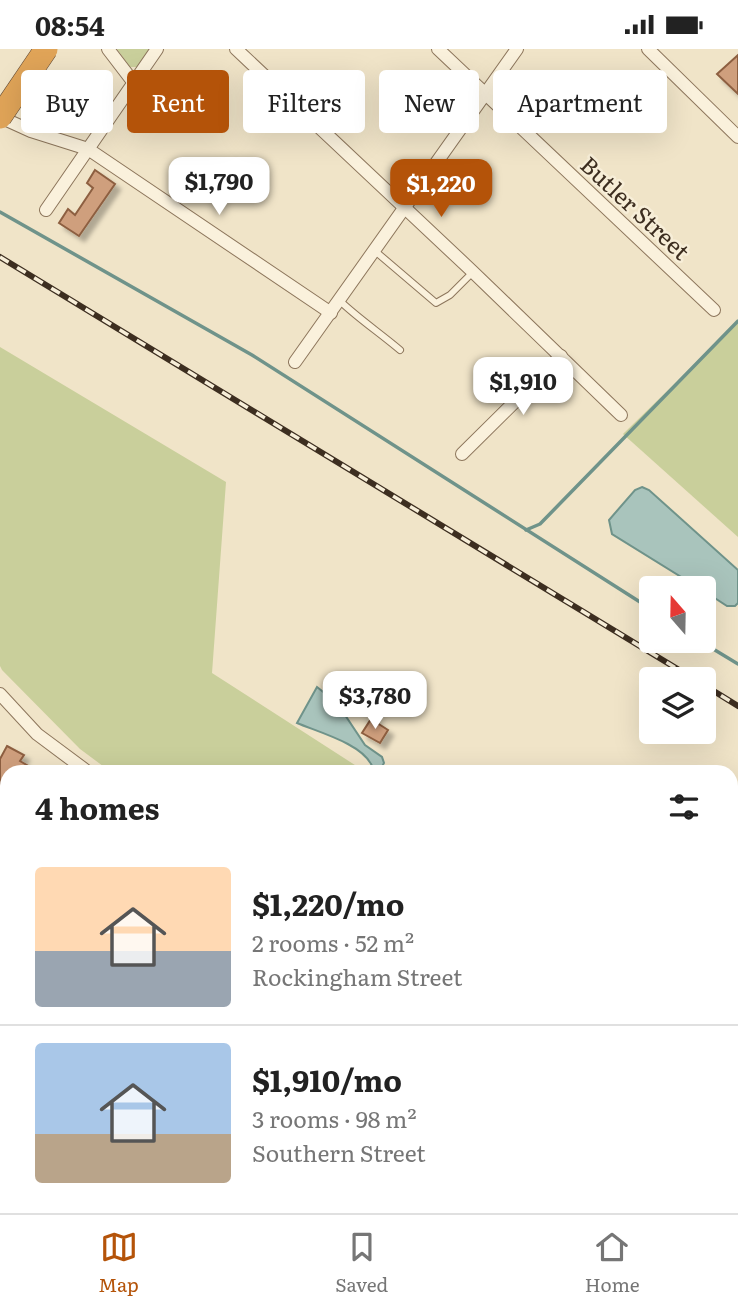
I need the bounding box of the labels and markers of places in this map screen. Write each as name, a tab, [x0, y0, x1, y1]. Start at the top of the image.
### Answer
pin: $1,790	[162, 157, 276, 217]
pin: $1,220	[384, 159, 498, 219]
pin: $1,910	[466, 357, 580, 417]
pin: $3,780	[318, 671, 432, 731]

